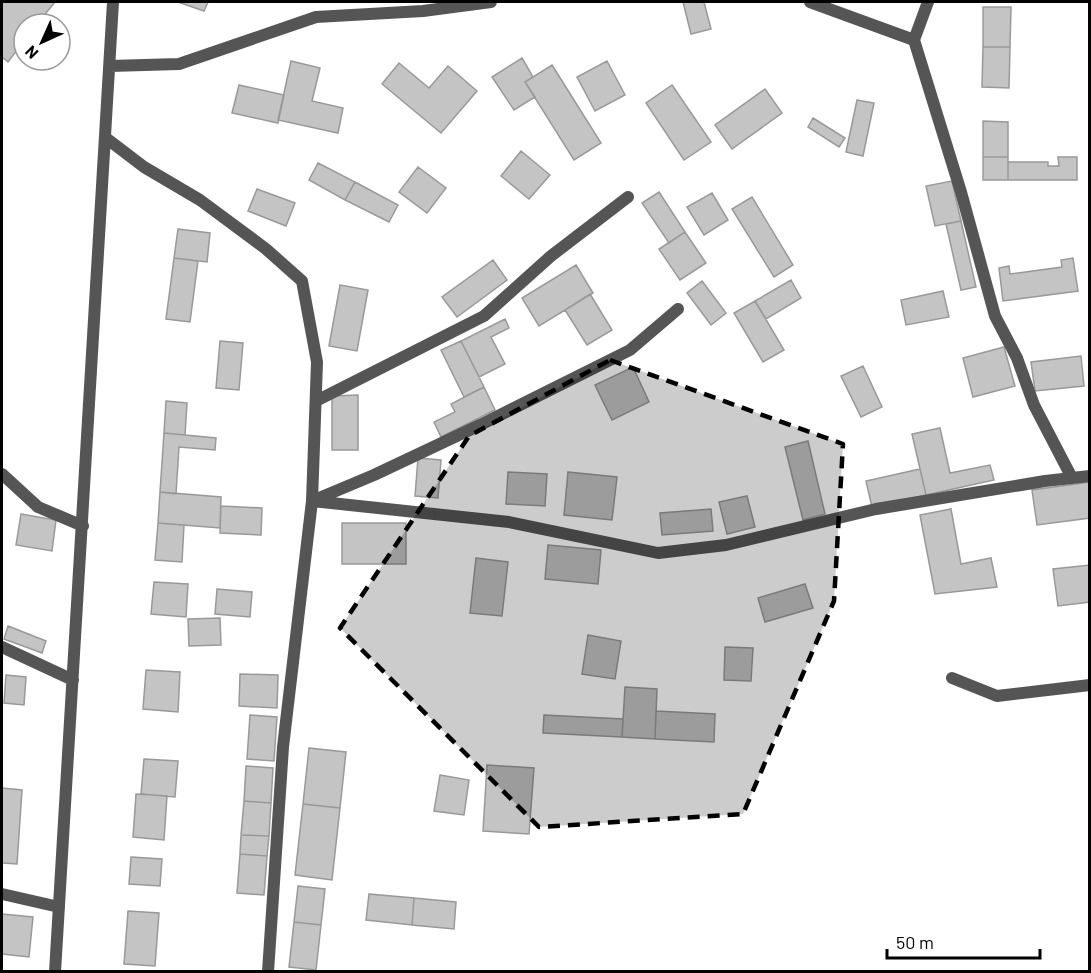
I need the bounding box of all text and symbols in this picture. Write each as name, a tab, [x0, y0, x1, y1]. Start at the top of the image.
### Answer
north arrow	[12, 12, 72, 72]
text: N	[21, 42, 42, 63]
scale bar	[887, 922, 1040, 960]
text: 50 m	[896, 931, 934, 953]

